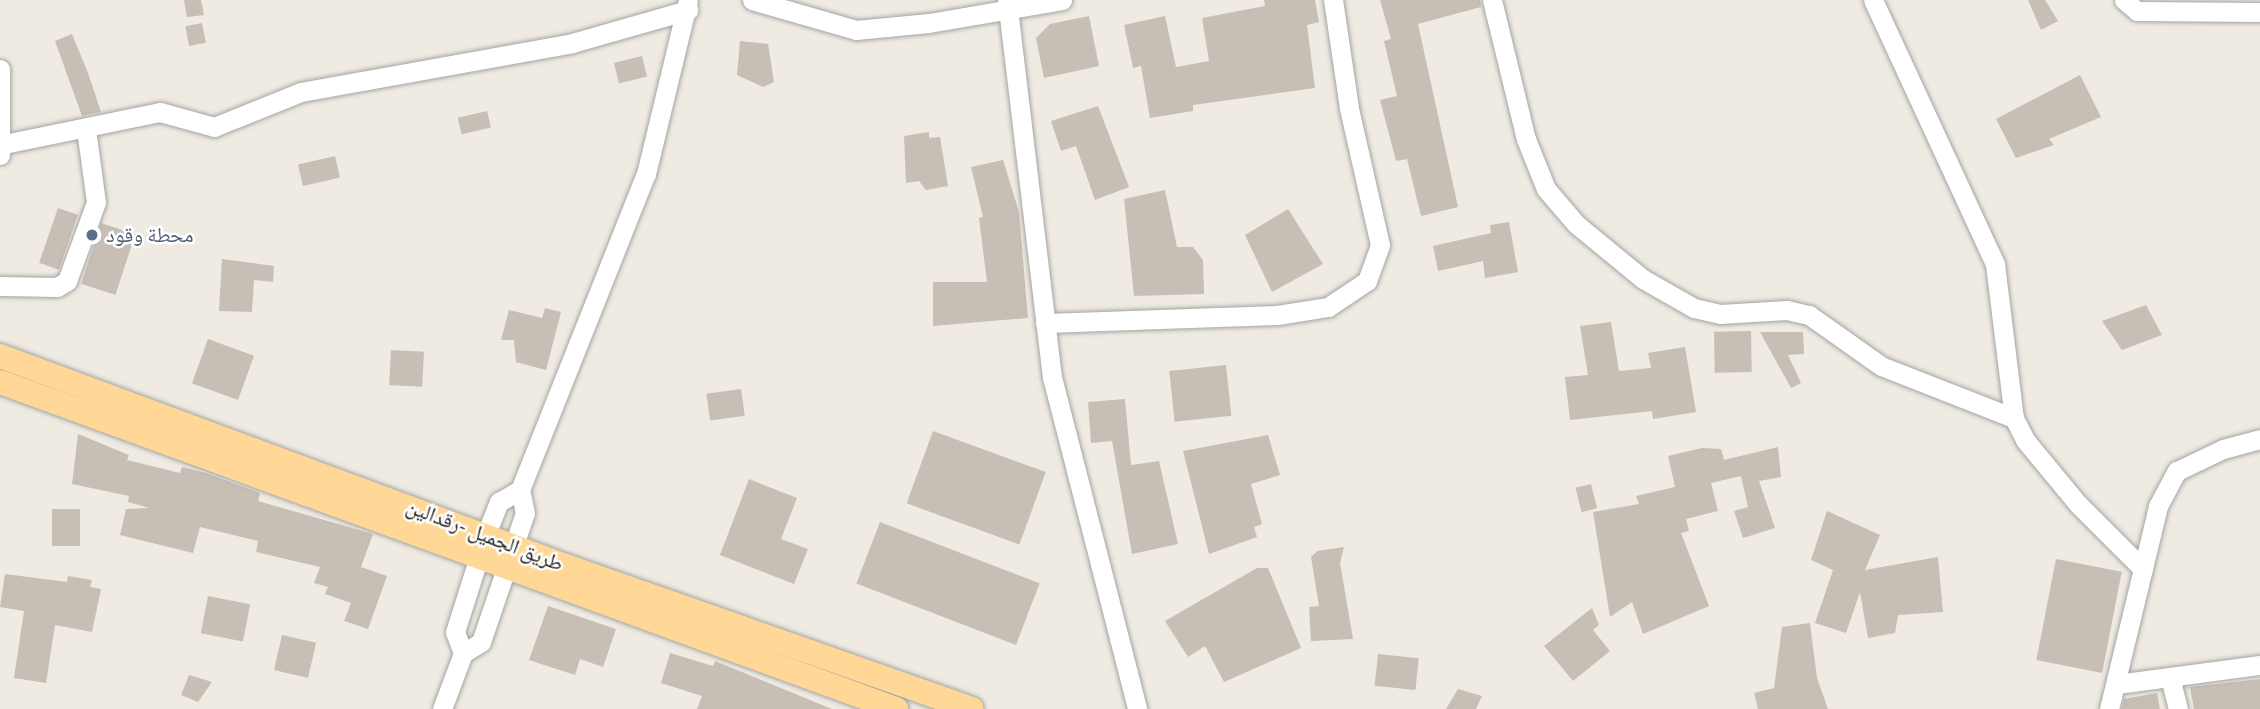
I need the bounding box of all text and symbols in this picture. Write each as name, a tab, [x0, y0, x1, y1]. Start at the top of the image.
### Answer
place label: محطة وقود	[106, 222, 194, 248]
marker: محطة وقود	[84, 227, 100, 243]
street label: طريق الجميل -رقدالين	[403, 493, 567, 577]

